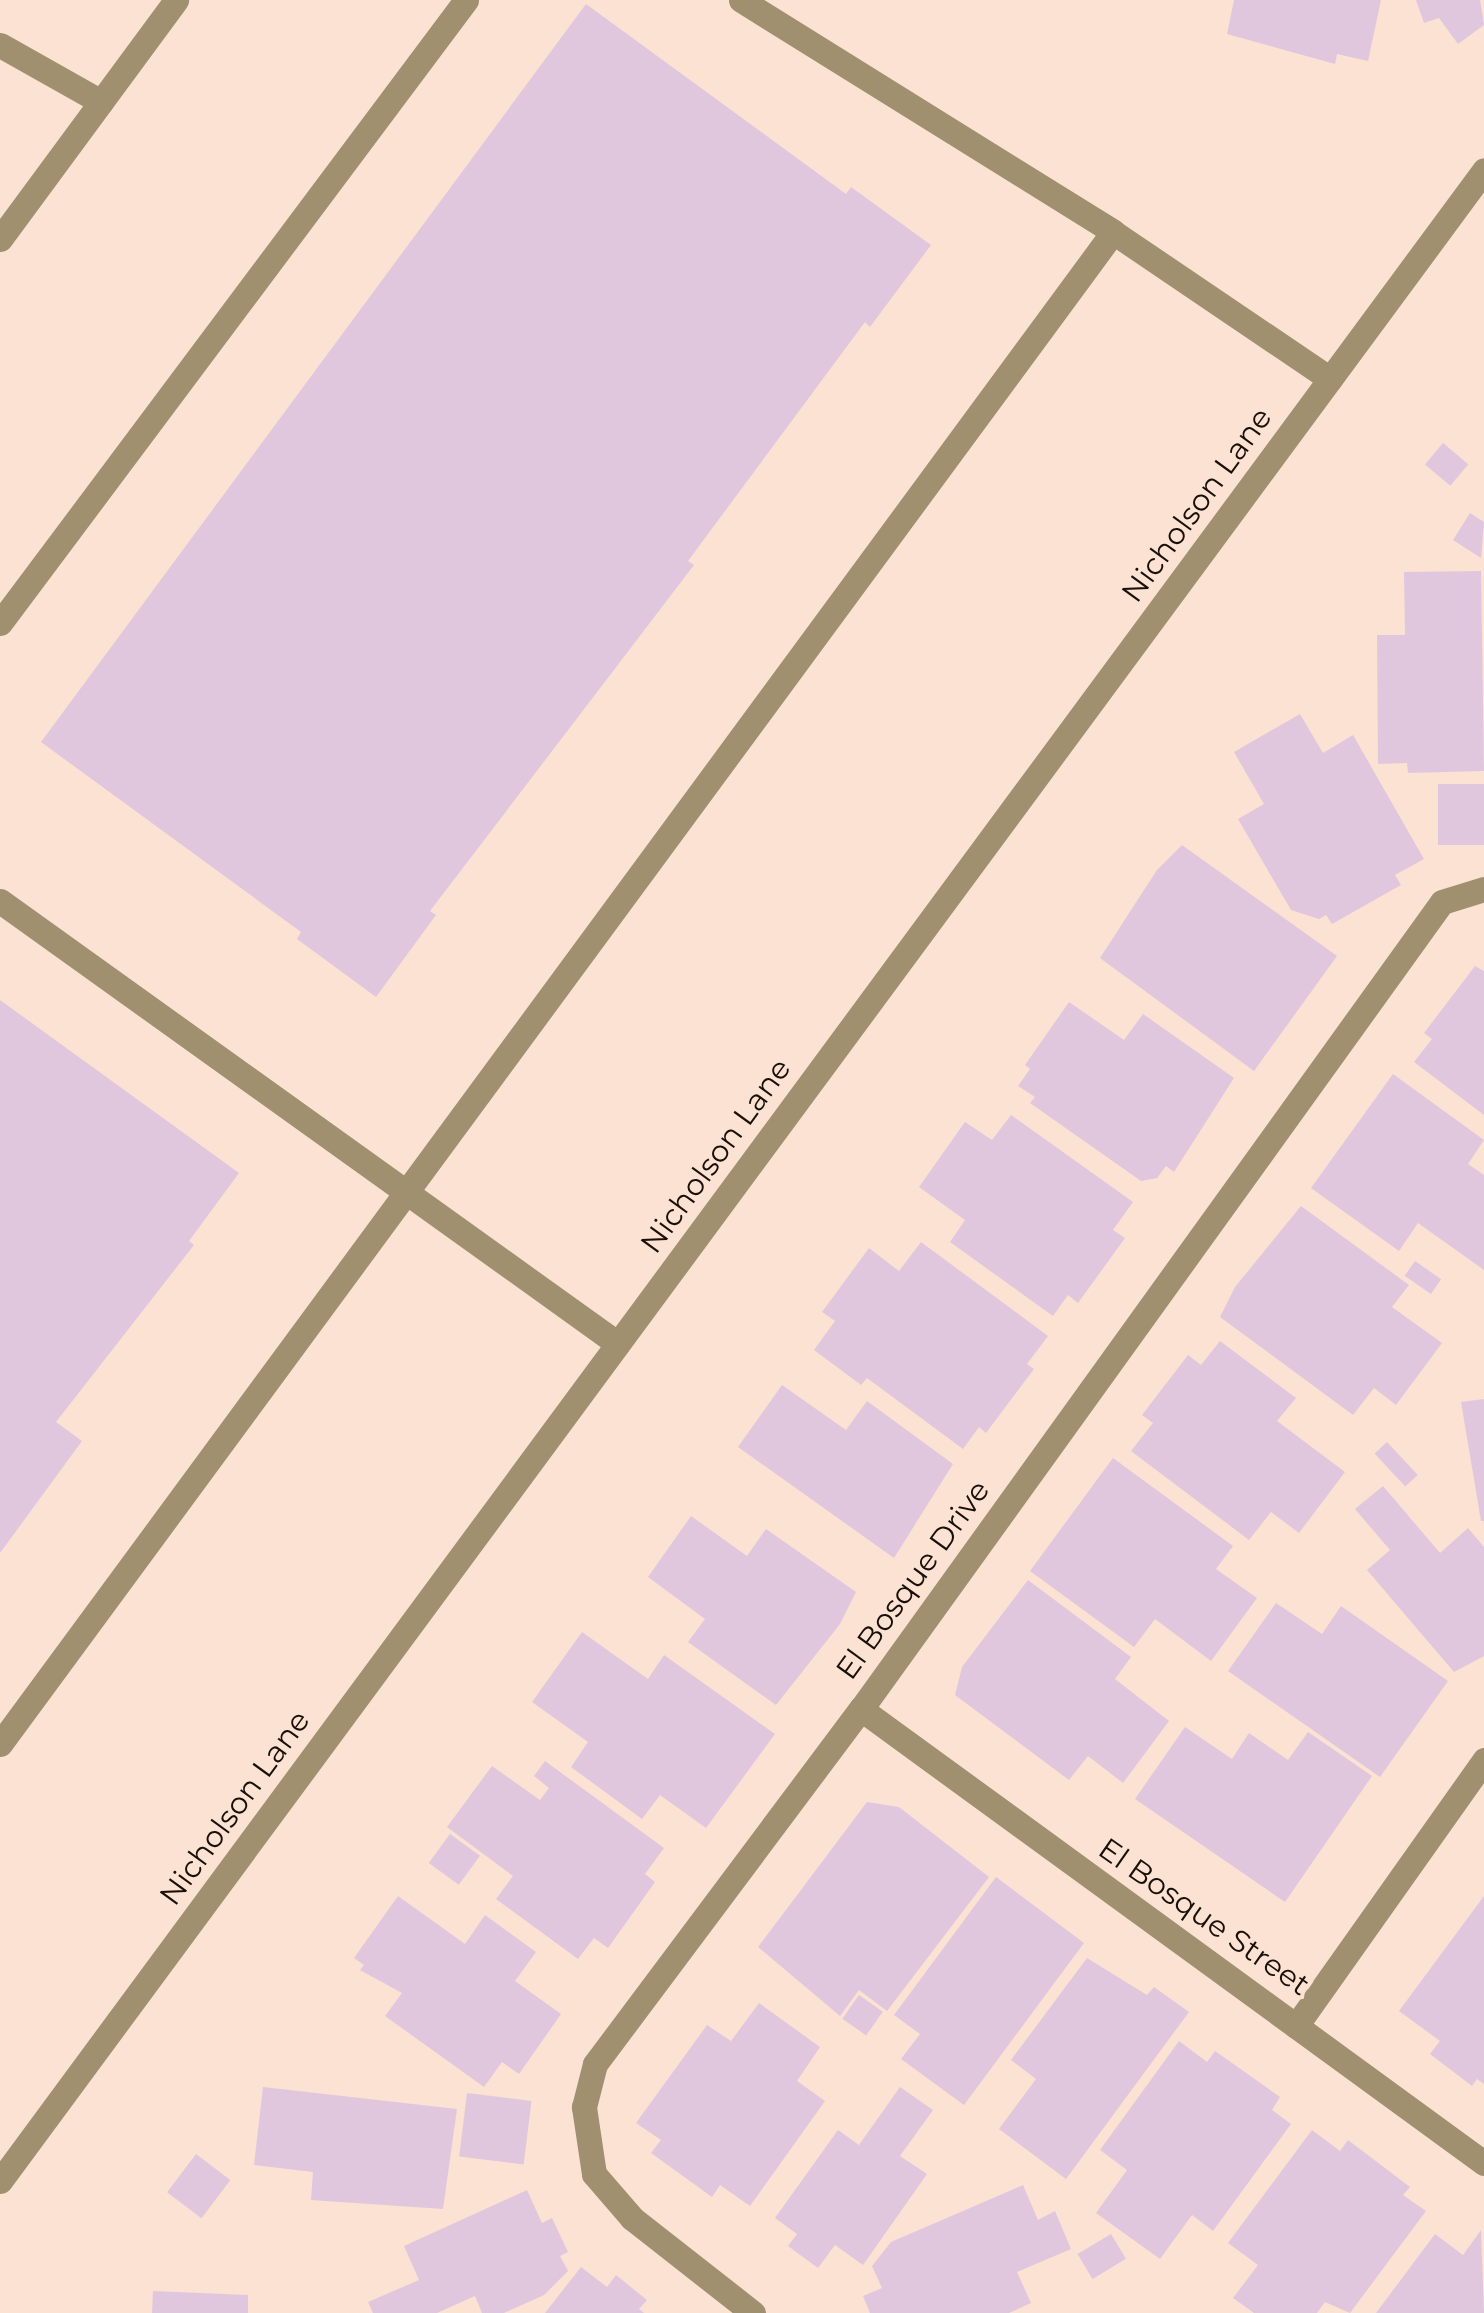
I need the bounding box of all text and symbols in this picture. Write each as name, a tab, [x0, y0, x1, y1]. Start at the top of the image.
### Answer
street label: Nicholson Lane	[1114, 401, 1280, 609]
street label: Nicholson Lane	[633, 1052, 799, 1260]
street label: El Bosque Drive	[829, 1473, 997, 1687]
street label: Nicholson Lane	[152, 1704, 318, 1912]
street label: El Bosque Street	[1092, 1831, 1316, 2003]

